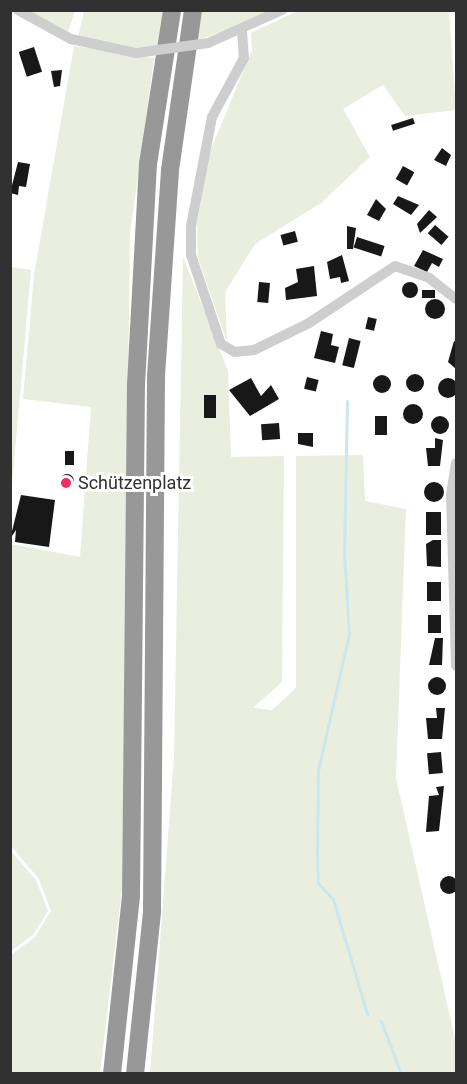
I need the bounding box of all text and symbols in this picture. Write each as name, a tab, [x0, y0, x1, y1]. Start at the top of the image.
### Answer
place label: Schützenplatz	[78, 472, 191, 494]
marker: Schützenplatz	[59, 476, 73, 490]

